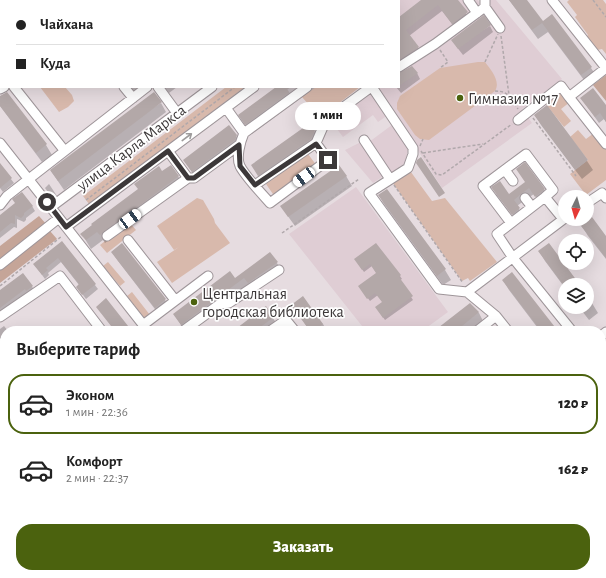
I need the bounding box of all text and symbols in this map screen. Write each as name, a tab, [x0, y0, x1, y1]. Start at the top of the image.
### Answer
text: Чайхана	[40, 17, 93, 32]
text: Куда	[40, 56, 71, 71]
place label: Гимназия №17	[468, 91, 559, 107]
marker: Гимназия №17	[455, 93, 465, 103]
street label: улица Карла Маркса	[73, 102, 190, 195]
callout: 1 мин	[295, 102, 361, 130]
text: 1 мин	[313, 109, 343, 122]
one-way arrow	[182, 133, 193, 141]
route end	[319, 151, 337, 169]
car	[291, 165, 317, 189]
north arrow	[558, 190, 594, 226]
map controls	[558, 190, 594, 314]
route start	[38, 193, 56, 211]
car	[117, 207, 143, 231]
button: locate	[558, 234, 594, 270]
button: layers	[558, 278, 594, 314]
place label: Центральная городская библиотека	[202, 286, 344, 320]
marker: Центральная городская библиотека	[189, 297, 199, 307]
text: Выберите тариф	[16, 341, 140, 359]
icon: car	[18, 386, 54, 422]
text: Эконом	[66, 388, 114, 403]
text: 120 ₽	[558, 396, 588, 411]
text: 1 мин · 22:36	[66, 406, 128, 419]
icon: car	[18, 452, 54, 488]
text: Комфорт	[66, 454, 122, 469]
text: 162 ₽	[559, 462, 588, 477]
text: 2 мин · 22:37	[66, 472, 129, 485]
button: Заказать	[16, 524, 590, 570]

